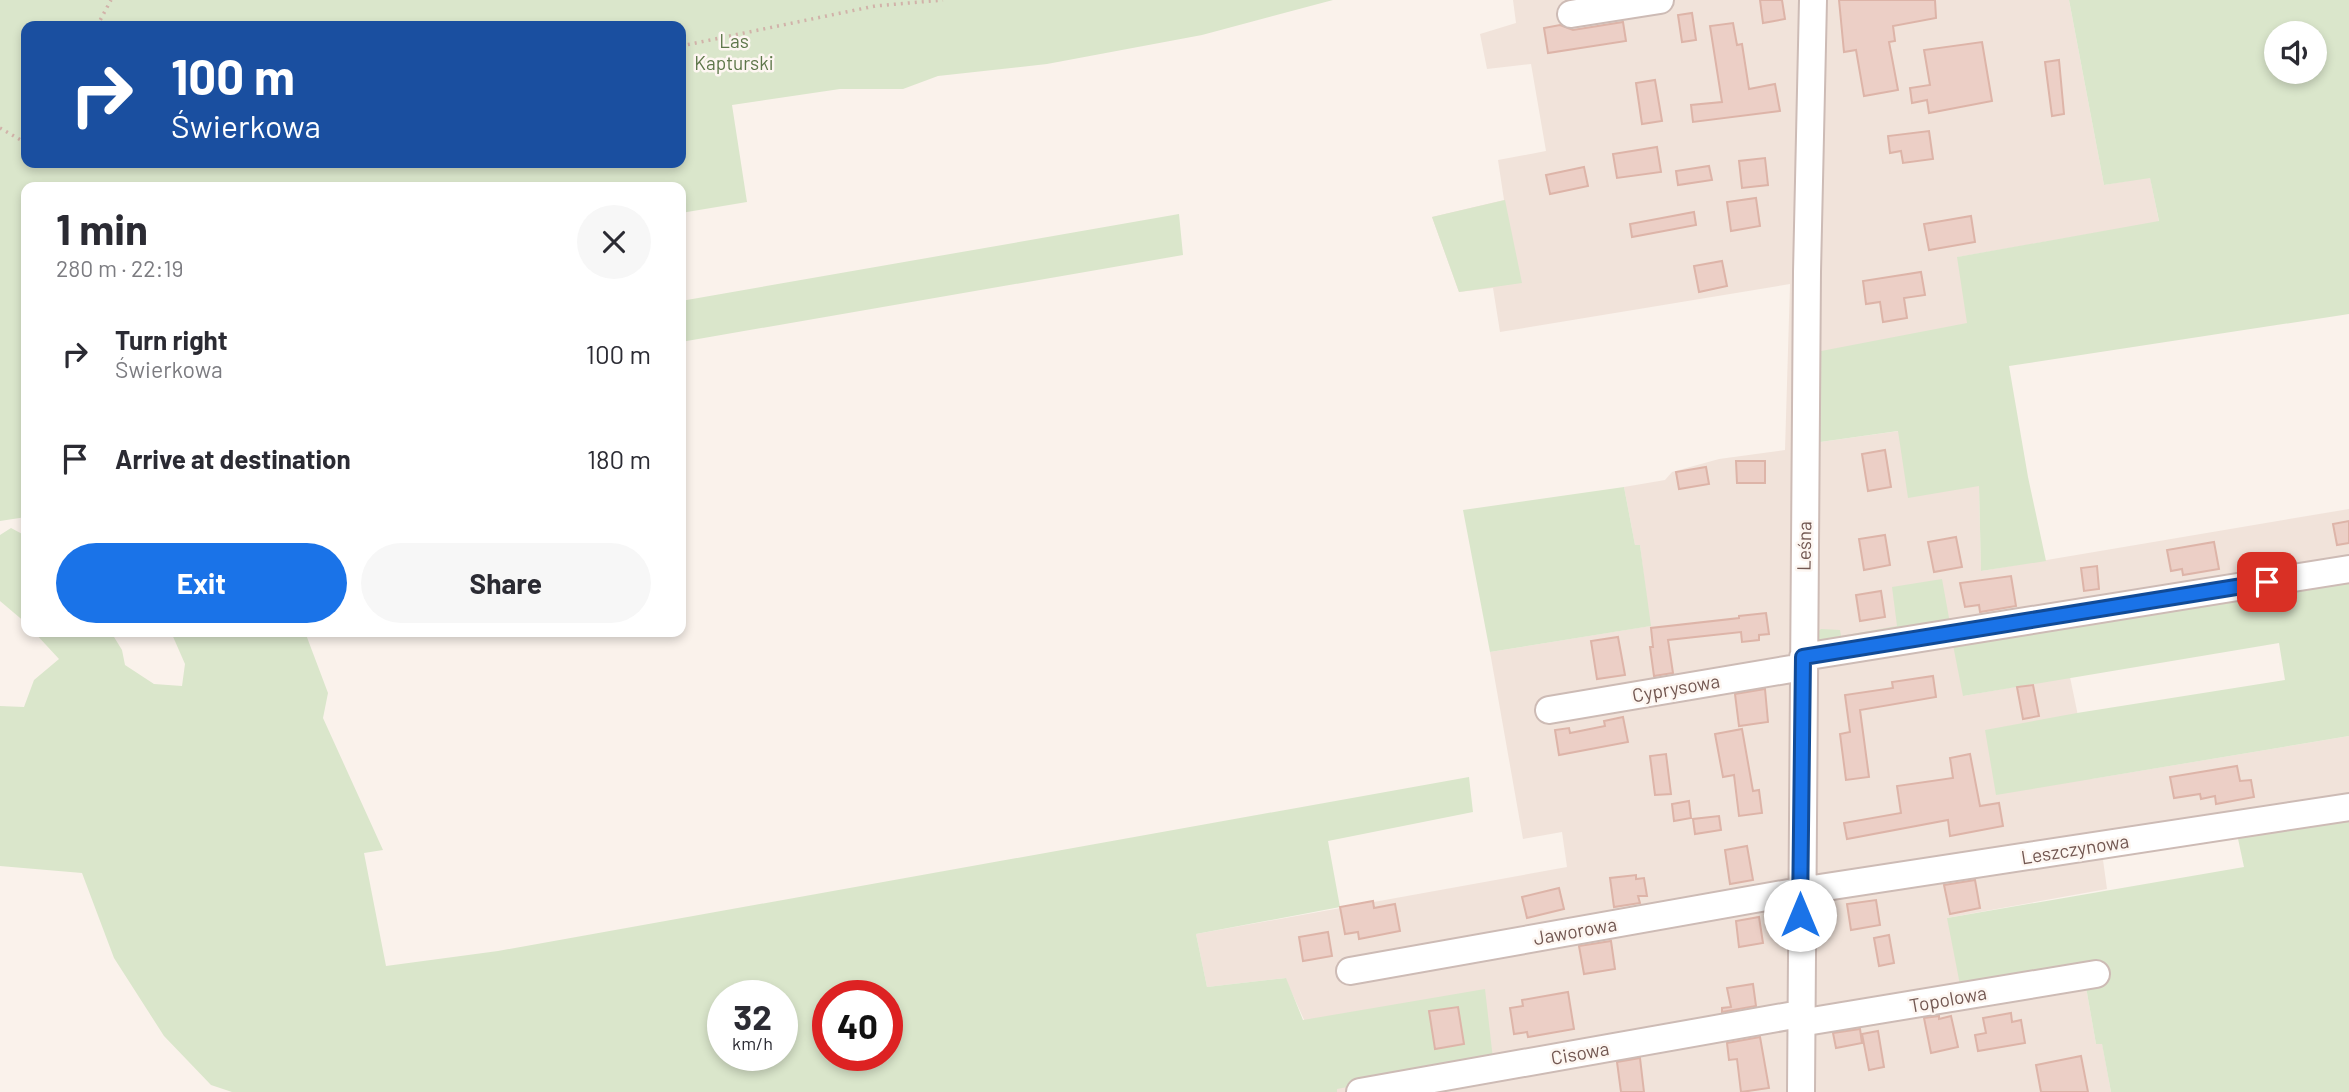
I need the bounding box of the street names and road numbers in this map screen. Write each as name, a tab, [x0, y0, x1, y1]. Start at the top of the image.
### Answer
street label: Leśna	[1792, 521, 1815, 571]
street label: Cyprysowa	[1630, 668, 1722, 707]
street label: Leszczynowa	[2019, 829, 2130, 868]
street label: Jaworowa	[1531, 912, 1618, 949]
street label: Topolowa	[1907, 980, 1988, 1017]
street label: Cisowa	[1549, 1036, 1611, 1069]

